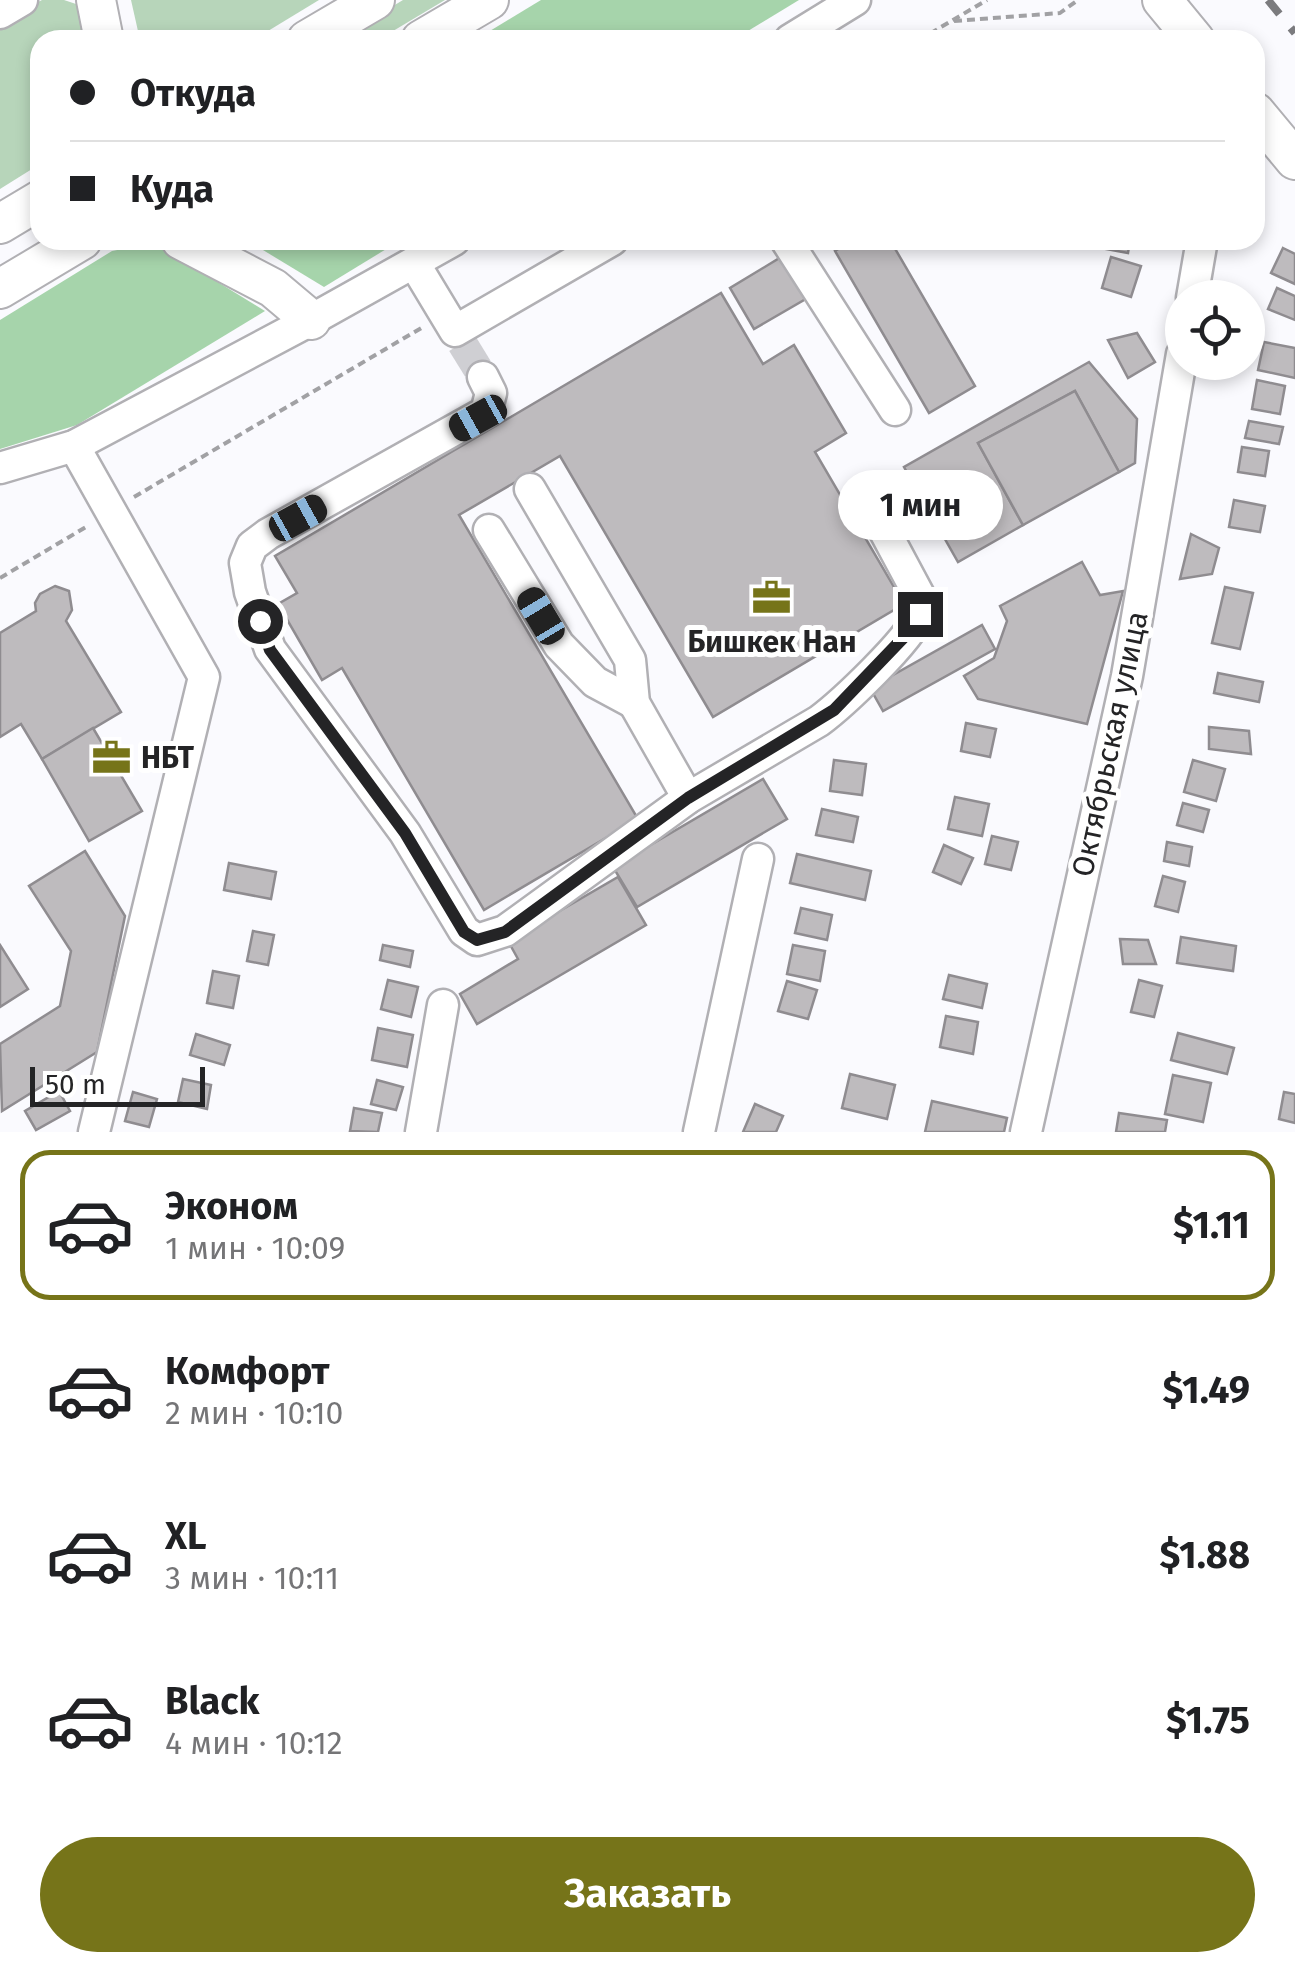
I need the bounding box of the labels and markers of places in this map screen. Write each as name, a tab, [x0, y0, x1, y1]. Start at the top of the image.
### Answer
office icon: Бишкек Нан	[751, 577, 793, 619]
place label: Бишкек Нан	[687, 624, 857, 660]
office icon: НБТ	[90, 737, 132, 779]
place label: НБТ	[141, 740, 195, 776]

